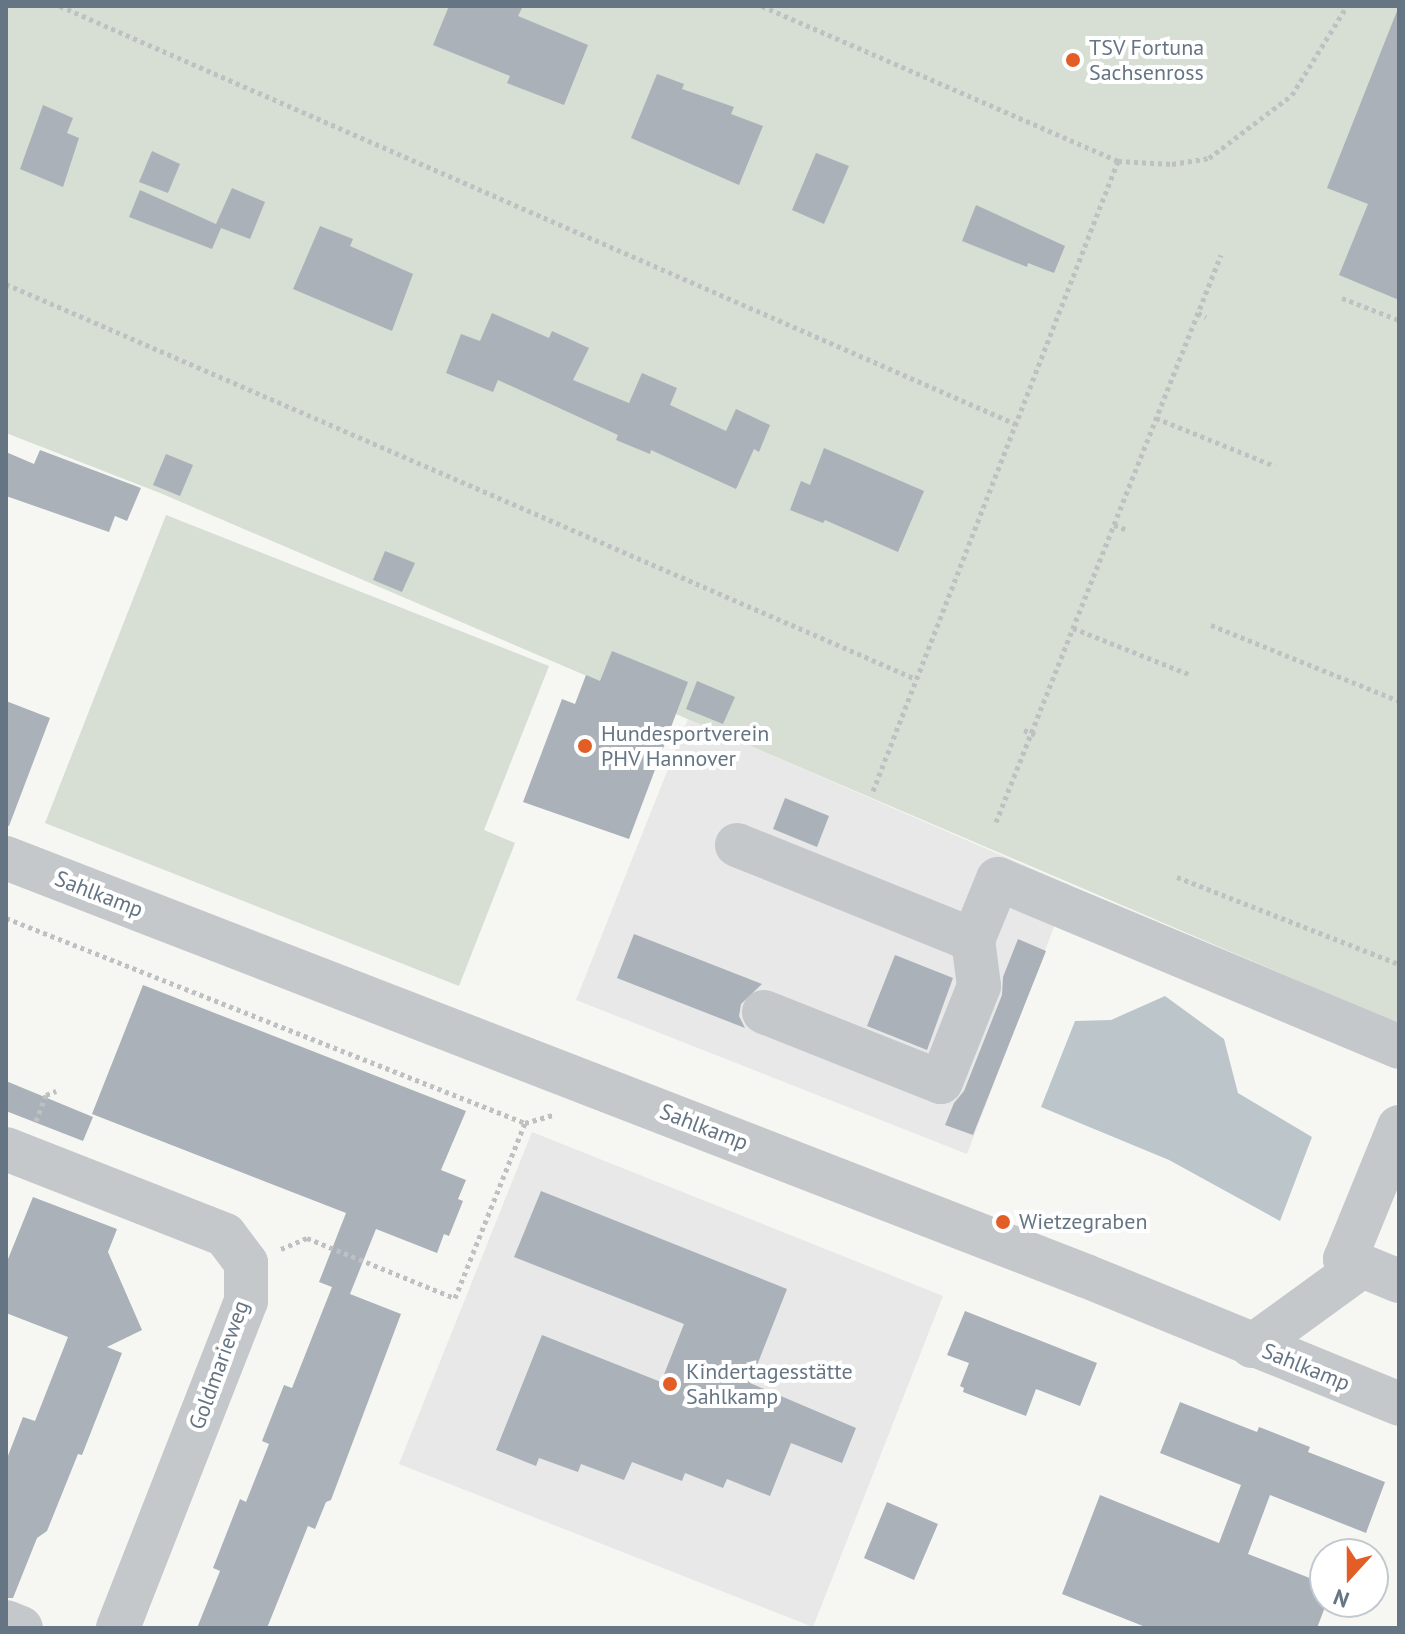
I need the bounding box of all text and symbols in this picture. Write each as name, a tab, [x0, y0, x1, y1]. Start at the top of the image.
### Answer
place label: TSV Fortuna Sachsenross	[1089, 34, 1205, 86]
marker: TSV Fortuna Sachsenross	[1064, 51, 1082, 69]
place label: Hundesportverein PHV Hannover	[601, 720, 769, 772]
marker: Hundesportverein PHV Hannover	[576, 737, 594, 755]
street label: Sahlkamp	[51, 865, 147, 923]
street label: Sahlkamp	[656, 1098, 752, 1156]
place label: Wietzegraben	[1019, 1209, 1147, 1235]
marker: Wietzegraben	[994, 1213, 1012, 1231]
street label: Goldmarieweg	[183, 1297, 255, 1433]
street label: Sahlkamp	[1258, 1337, 1354, 1397]
place label: Kindertagesstätte Sahlkamp	[686, 1358, 853, 1410]
marker: Kindertagesstätte Sahlkamp	[661, 1375, 679, 1393]
north arrow	[1309, 1538, 1389, 1618]
text: N	[1329, 1583, 1353, 1614]

